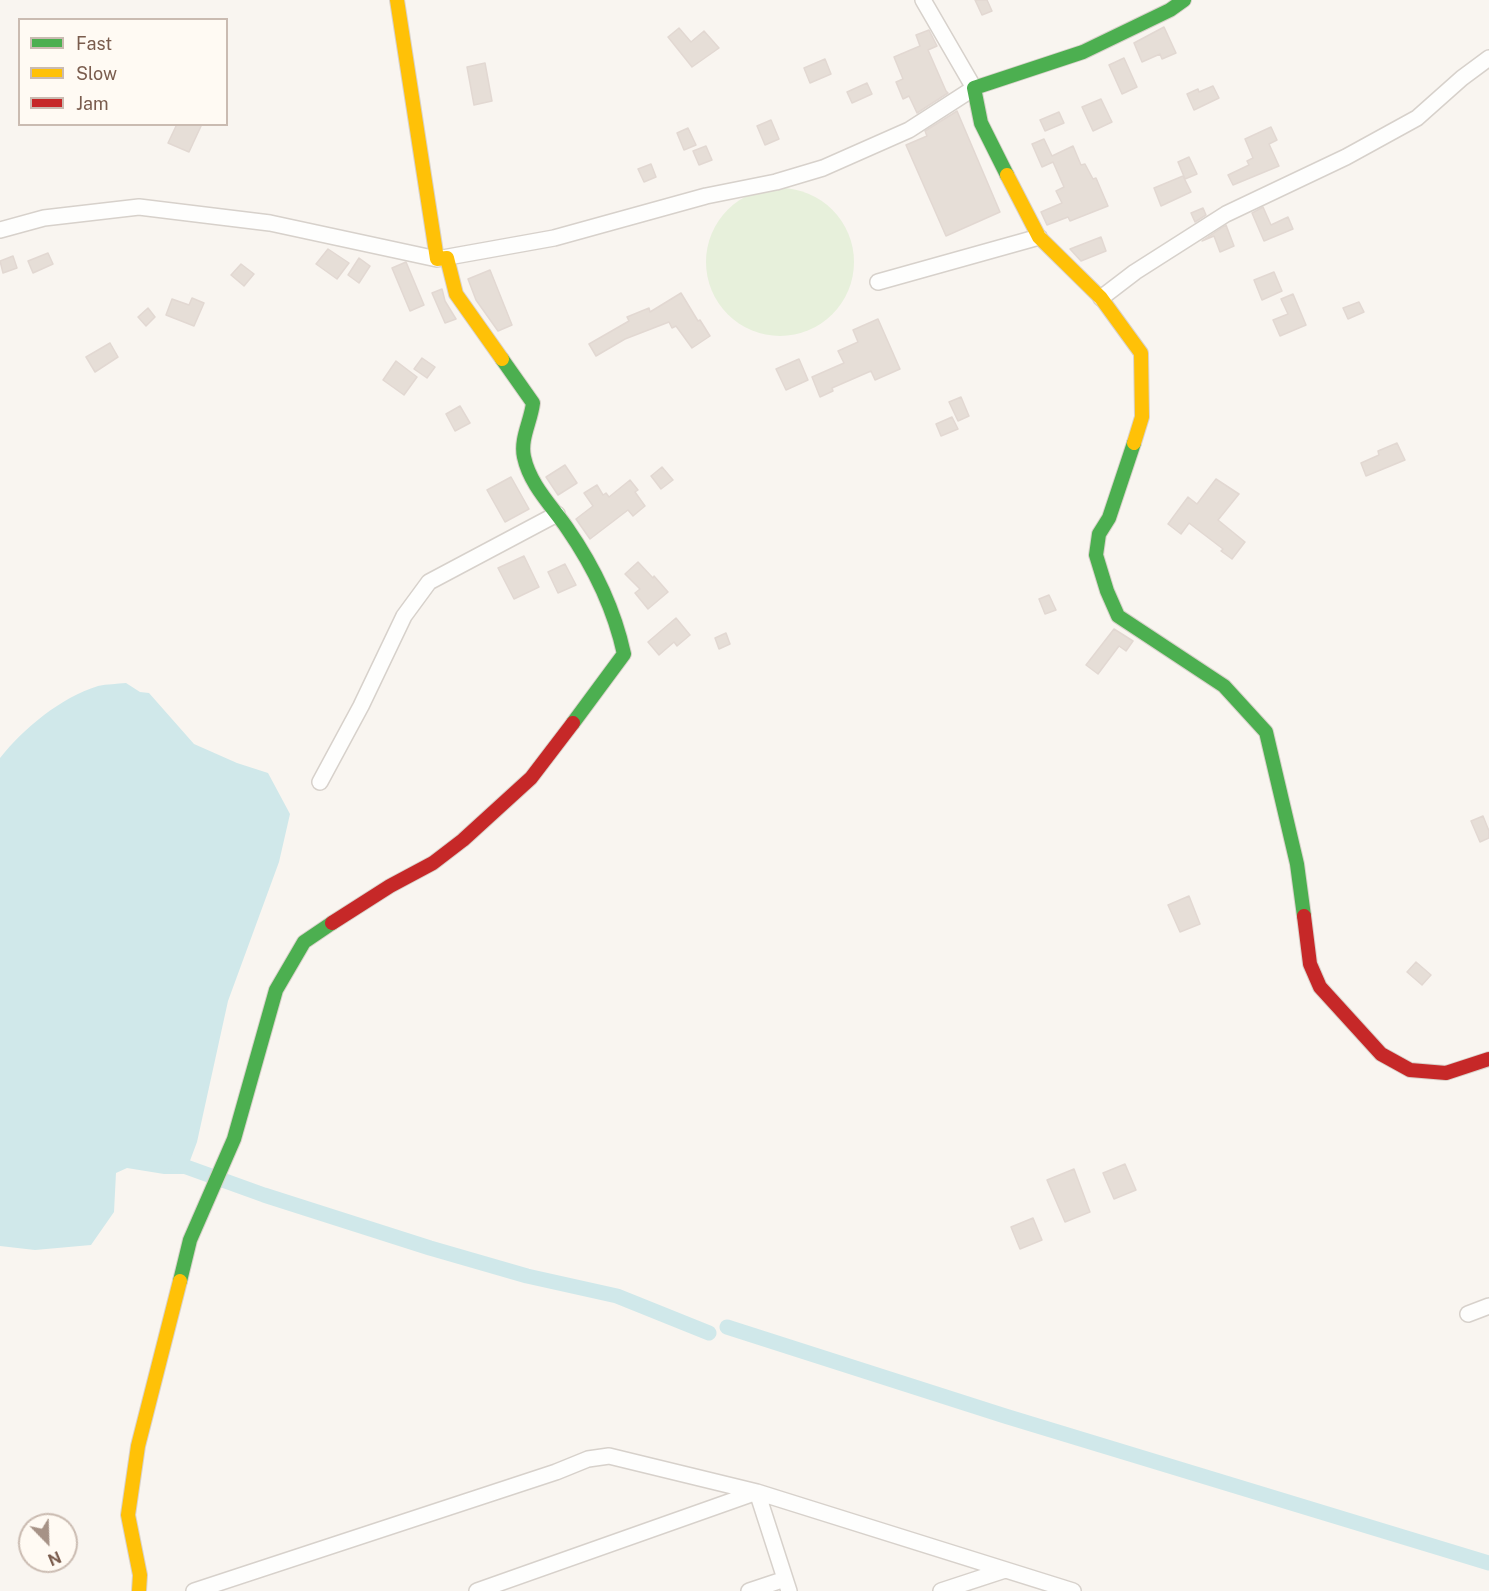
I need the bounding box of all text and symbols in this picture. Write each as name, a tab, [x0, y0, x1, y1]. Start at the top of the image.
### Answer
legend	[18, 18, 228, 126]
text: Fast	[76, 33, 112, 54]
text: Slow	[76, 63, 117, 84]
text: Jam	[76, 93, 109, 114]
north arrow	[18, 1513, 78, 1573]
text: N	[45, 1547, 64, 1569]

